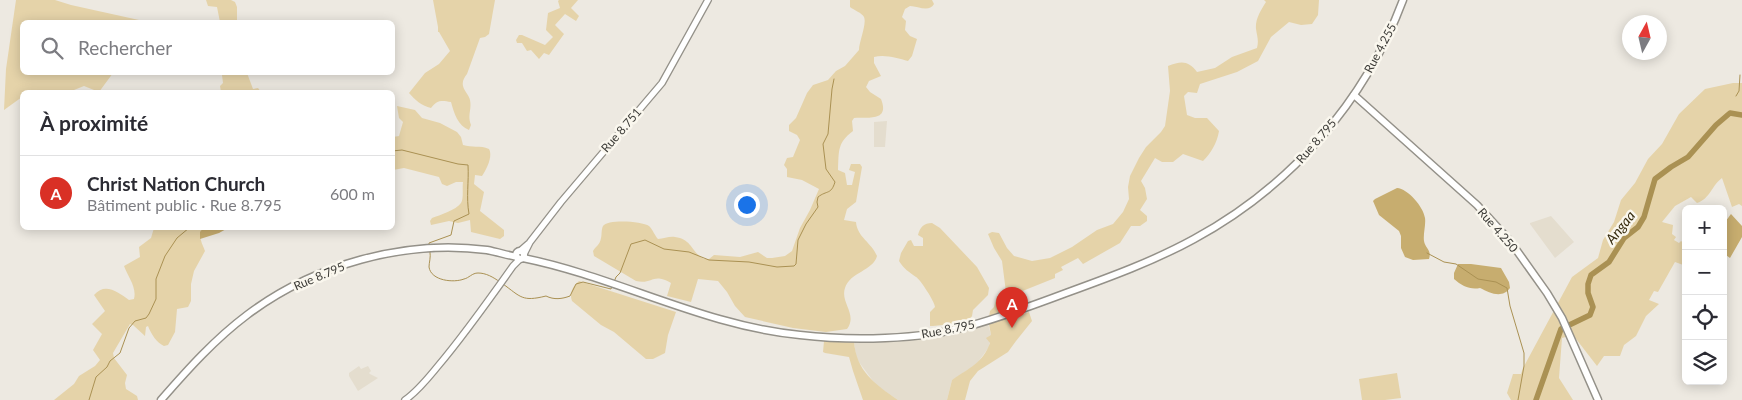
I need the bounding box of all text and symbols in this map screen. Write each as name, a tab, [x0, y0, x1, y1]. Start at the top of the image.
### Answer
north arrow	[1622, 15, 1667, 60]
search box	[20, 20, 395, 75]
street label: Rue 4.255	[1361, 21, 1399, 75]
icon: search	[38, 34, 66, 62]
text: Rechercher	[78, 36, 172, 59]
street label: Rue 8.751	[598, 105, 644, 155]
text: À proximité	[40, 110, 148, 135]
street label: Rue 8.795	[1293, 116, 1339, 166]
text: Christ Nation Church	[87, 172, 265, 195]
text: A	[50, 184, 62, 203]
text: 600 m	[330, 184, 375, 203]
your location	[734, 192, 760, 218]
text: Bâtiment public · Rue 8.795	[87, 195, 282, 214]
street label: Rue 4.250	[1475, 205, 1521, 255]
map controls	[1682, 205, 1727, 385]
button: +	[1682, 205, 1727, 250]
water label: Angaa	[1601, 207, 1638, 248]
button: −	[1682, 250, 1727, 295]
street label: Rue 8.795	[291, 259, 347, 293]
pin: A	[996, 287, 1028, 328]
button: locate	[1682, 295, 1727, 340]
street label: Rue 8.795	[920, 316, 976, 342]
button: layers	[1682, 340, 1727, 385]

